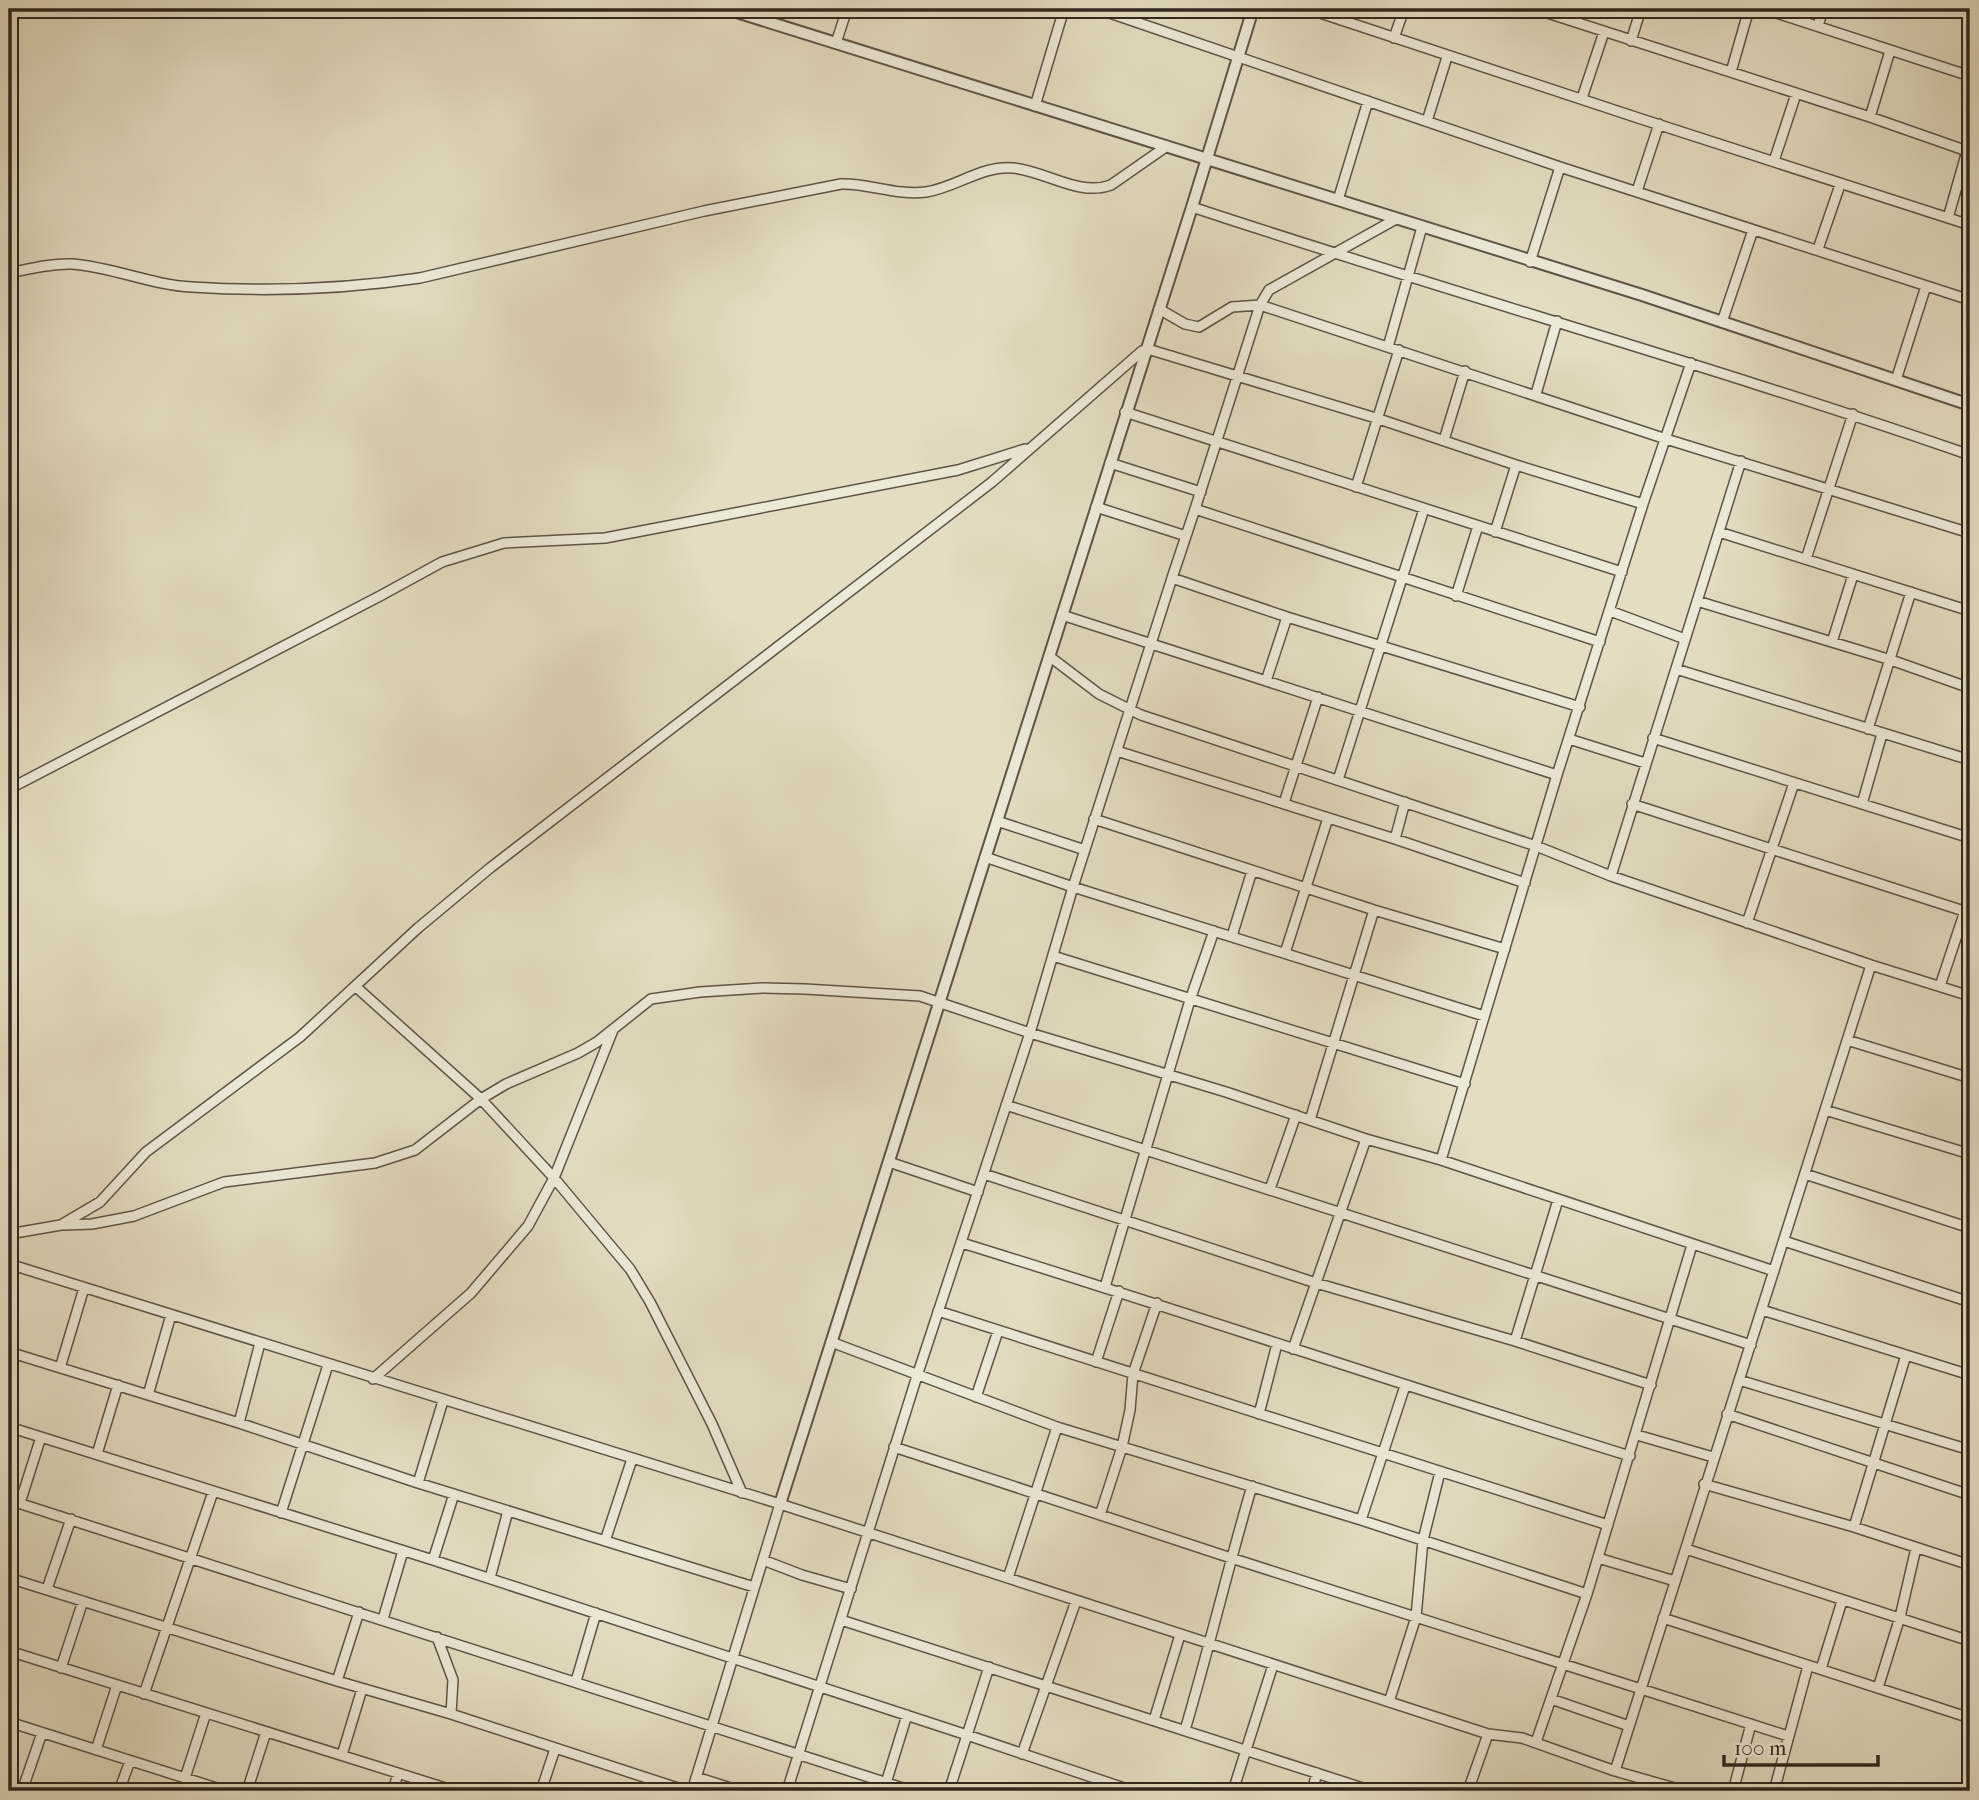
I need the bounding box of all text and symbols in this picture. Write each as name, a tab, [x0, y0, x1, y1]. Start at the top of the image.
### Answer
scale bar	[1724, 1723, 1878, 1767]
text: 100 m	[1734, 1736, 1787, 1760]

